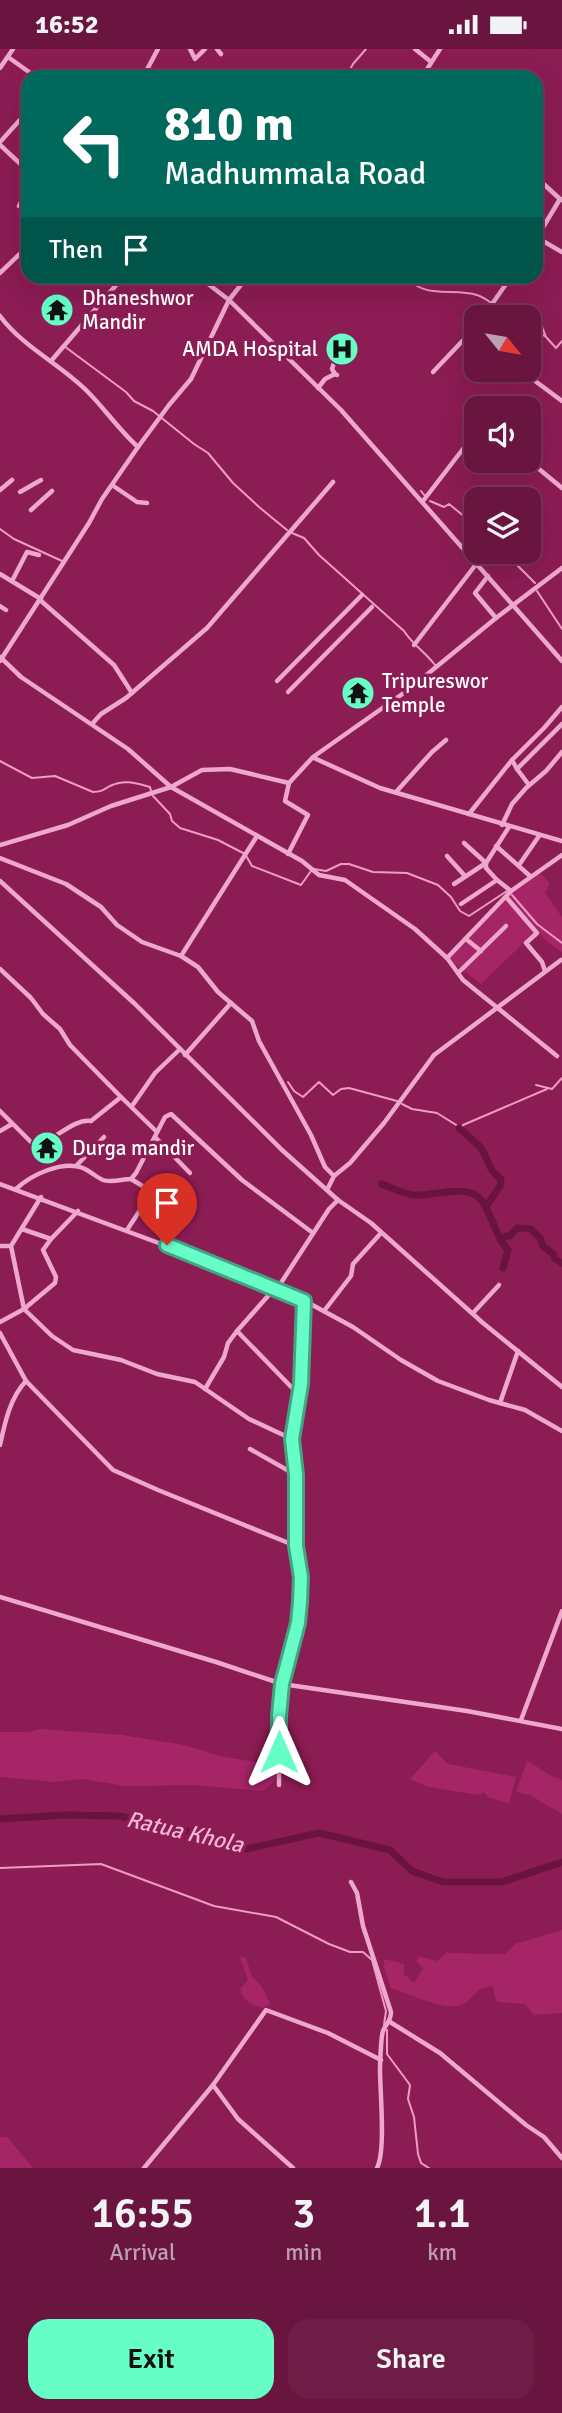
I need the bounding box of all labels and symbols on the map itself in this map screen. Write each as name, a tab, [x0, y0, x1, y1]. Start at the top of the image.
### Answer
place label: Dhaneshwor Mandir	[82, 285, 194, 335]
temple icon: Dhaneshwor Mandir	[38, 291, 76, 329]
north arrow	[464, 305, 541, 381]
hospital icon: AMDA Hospital	[323, 330, 361, 368]
place label: AMDA Hospital	[182, 336, 318, 362]
place label: Tripureswor Temple	[382, 668, 489, 718]
temple icon: Tripureswor Temple	[339, 674, 377, 712]
temple icon: Durga mandir	[28, 1129, 66, 1167]
place label: Durga mandir	[72, 1135, 195, 1161]
pin	[137, 1173, 197, 1245]
position arrow	[242, 1715, 316, 1789]
water label: Ratua Khola	[124, 1804, 248, 1860]

